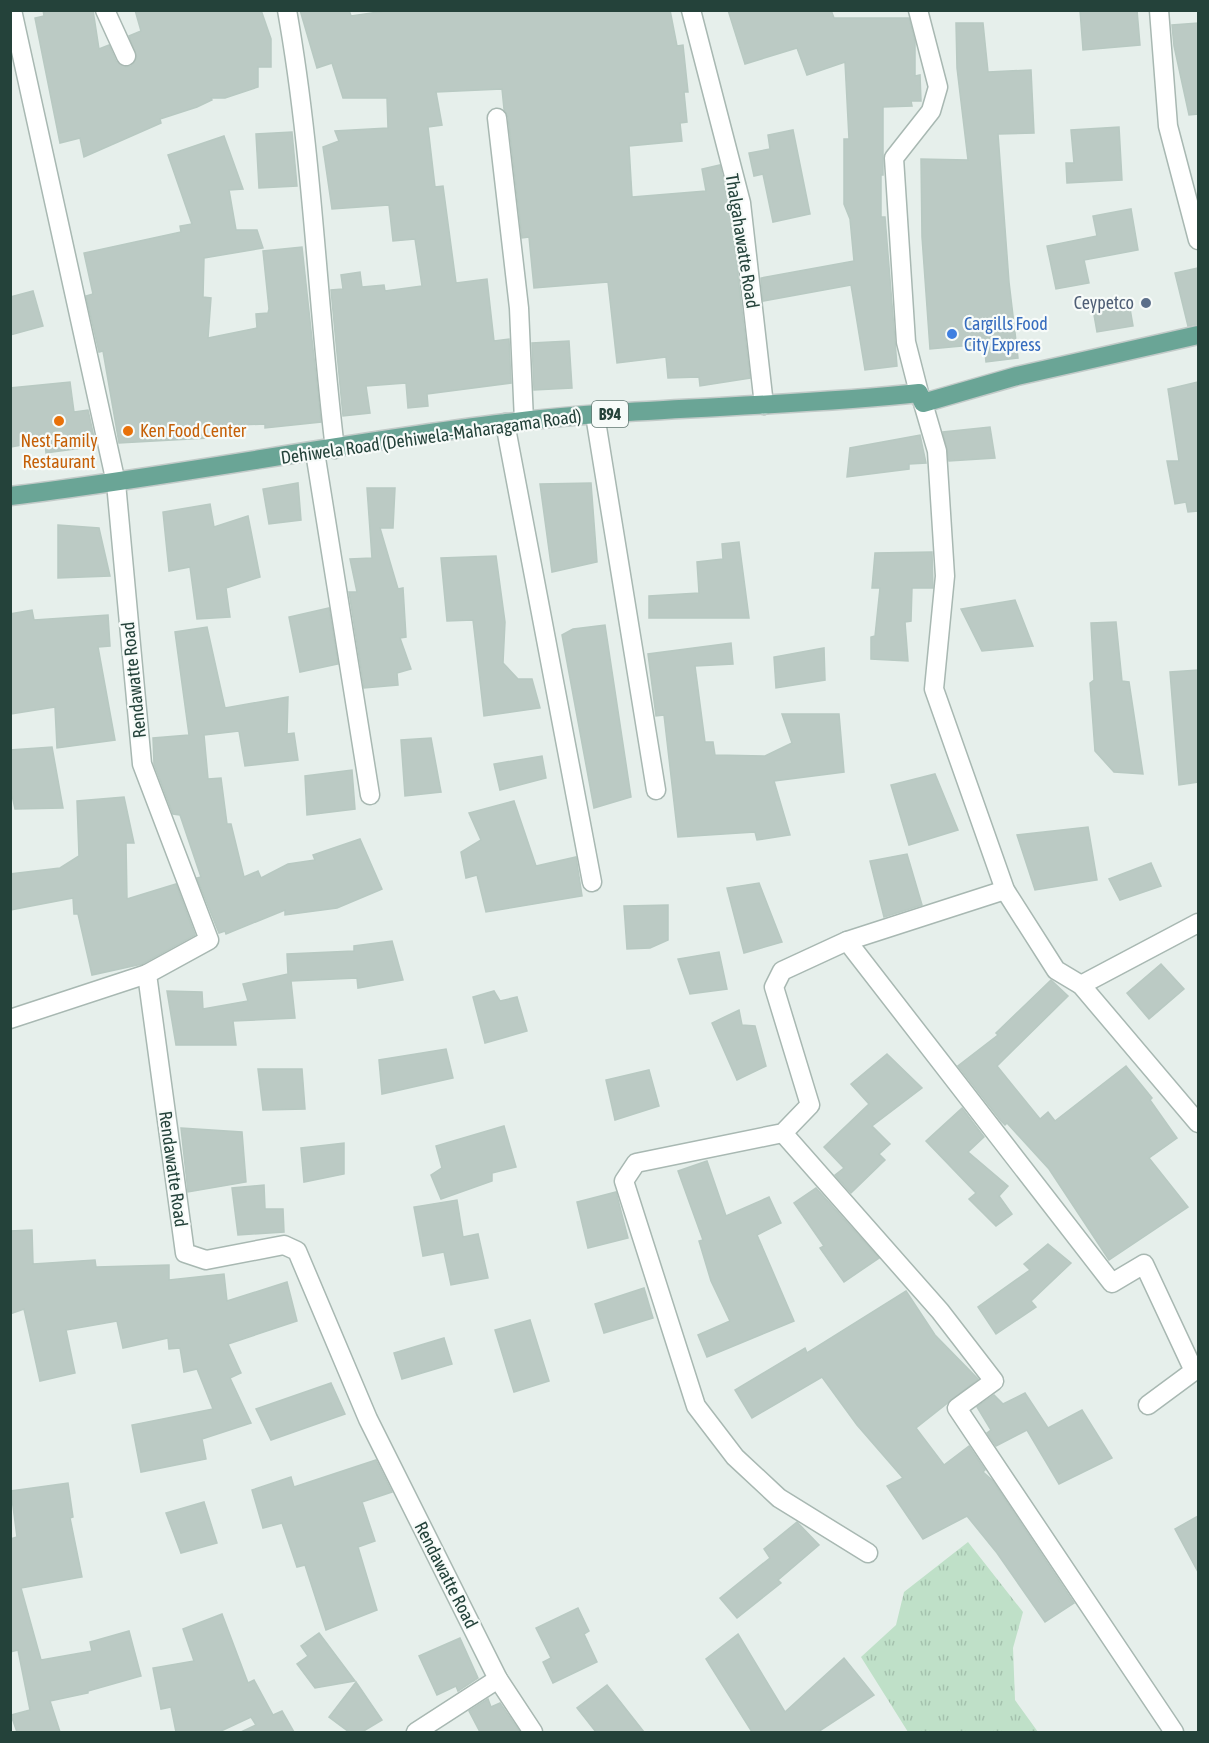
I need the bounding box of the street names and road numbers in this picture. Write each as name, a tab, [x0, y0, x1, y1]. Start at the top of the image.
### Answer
street label: Thalgahawatte Road	[721, 172, 764, 310]
road number: B94	[592, 401, 628, 427]
street label: Dehiwela Road (Dehiwela-Maharagama Road)	[279, 405, 583, 468]
street label: Rendawatte Road	[117, 621, 150, 739]
street label: Rendawatte Road	[155, 1110, 192, 1228]
street label: Rendawatte Road	[411, 1518, 482, 1632]

